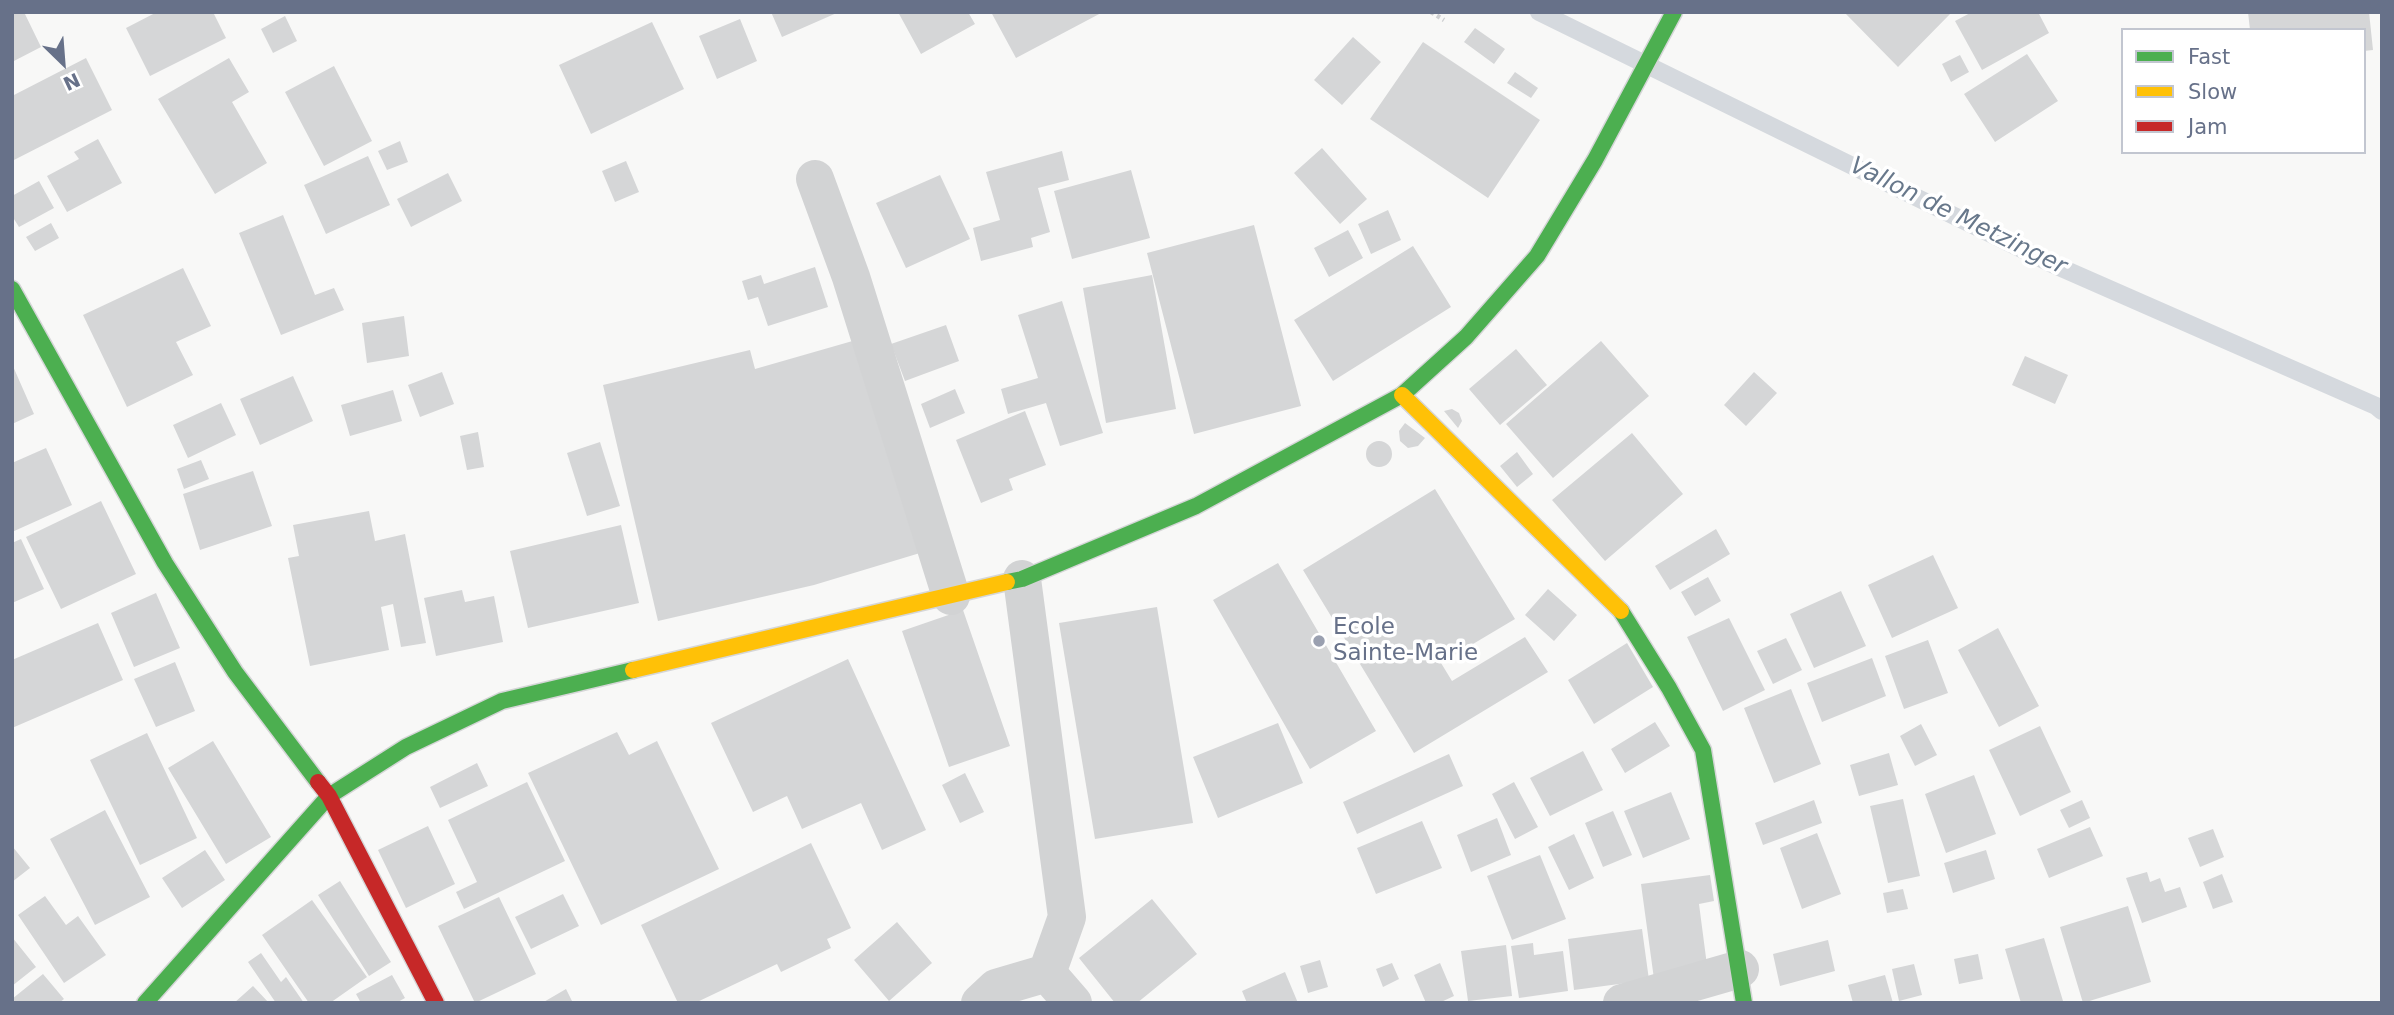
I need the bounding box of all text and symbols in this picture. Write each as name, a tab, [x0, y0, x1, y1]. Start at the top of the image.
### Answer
north arrow	[28, 28, 98, 98]
legend	[2121, 28, 2366, 154]
text: Fast	[2188, 45, 2230, 69]
text: N	[60, 69, 84, 95]
text: Slow	[2188, 80, 2237, 104]
text: Jam	[2188, 115, 2228, 139]
water label: Vallon de Metzinger	[1845, 152, 2071, 282]
place label: Ecole Sainte-Marie	[1333, 614, 1478, 668]
marker: Ecole Sainte-Marie	[1311, 633, 1327, 649]

